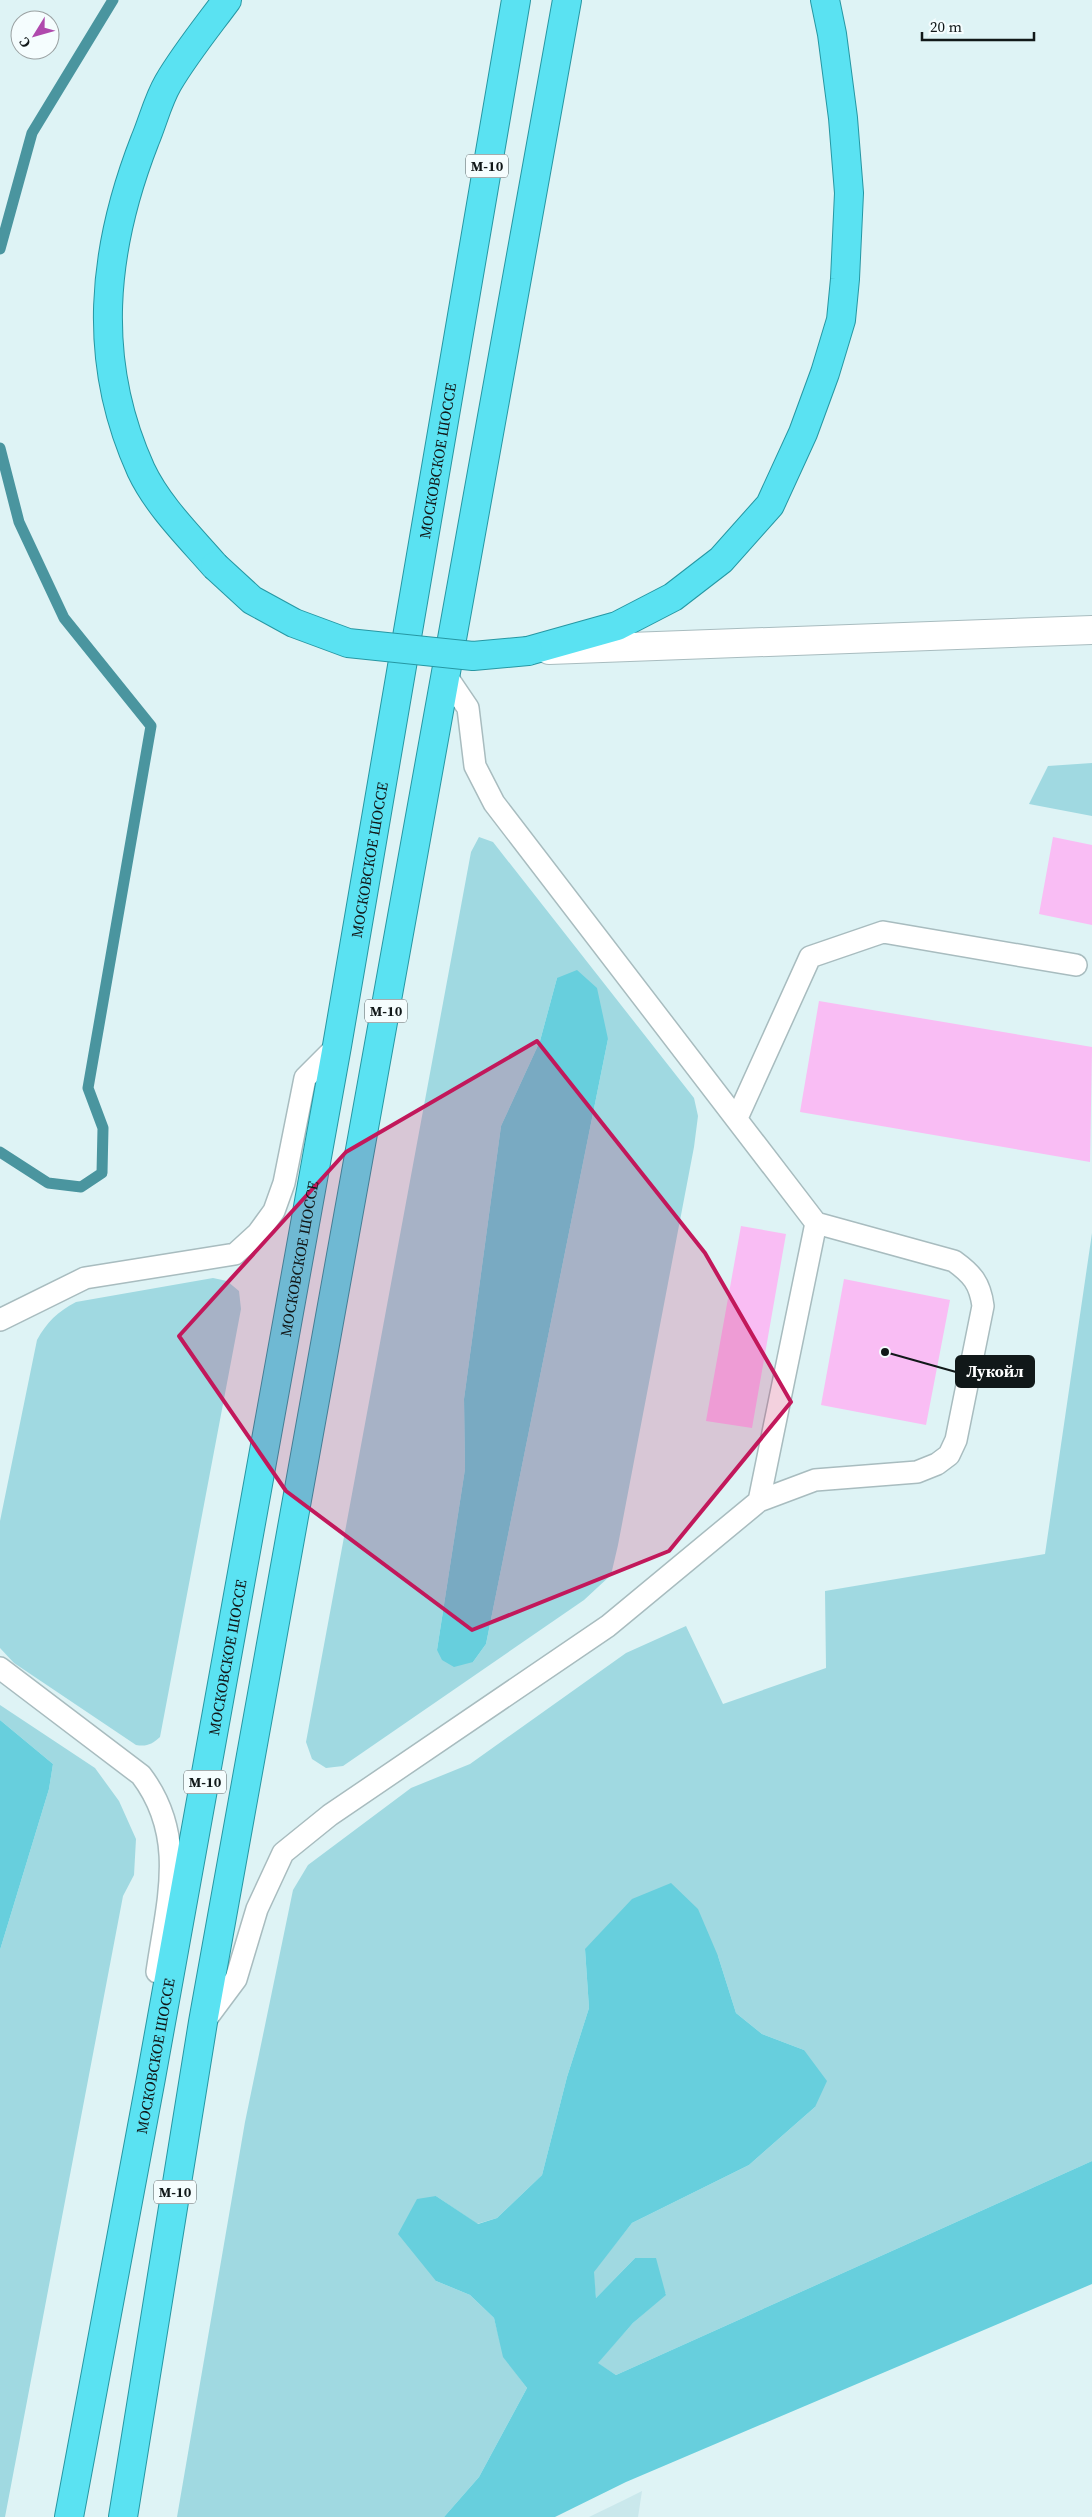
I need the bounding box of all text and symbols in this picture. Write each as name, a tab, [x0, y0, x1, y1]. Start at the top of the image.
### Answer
north arrow	[10, 10, 60, 60]
scale bar	[922, 10, 1034, 42]
text: 20 m	[930, 16, 962, 37]
text: С	[14, 33, 35, 52]
road number: М-10	[466, 154, 508, 178]
street label: МОСКОВСКОЕ ШОССЕ	[413, 381, 461, 540]
street label: МОСКОВСКОЕ ШОССЕ	[345, 780, 393, 940]
road number: М-10	[365, 999, 407, 1022]
street label: МОСКОВСКОЕ ШОССЕ	[274, 1179, 323, 1338]
callout: Лукойл	[956, 1356, 1034, 1387]
text: Лукойл	[966, 1360, 1024, 1382]
street label: МОСКОВСКОЕ ШОССЕ	[202, 1578, 251, 1737]
road number: М-10	[184, 1770, 226, 1794]
street label: МОСКОВСКОЕ ШОССЕ	[130, 1976, 179, 2136]
road number: М-10	[154, 2180, 196, 2204]

